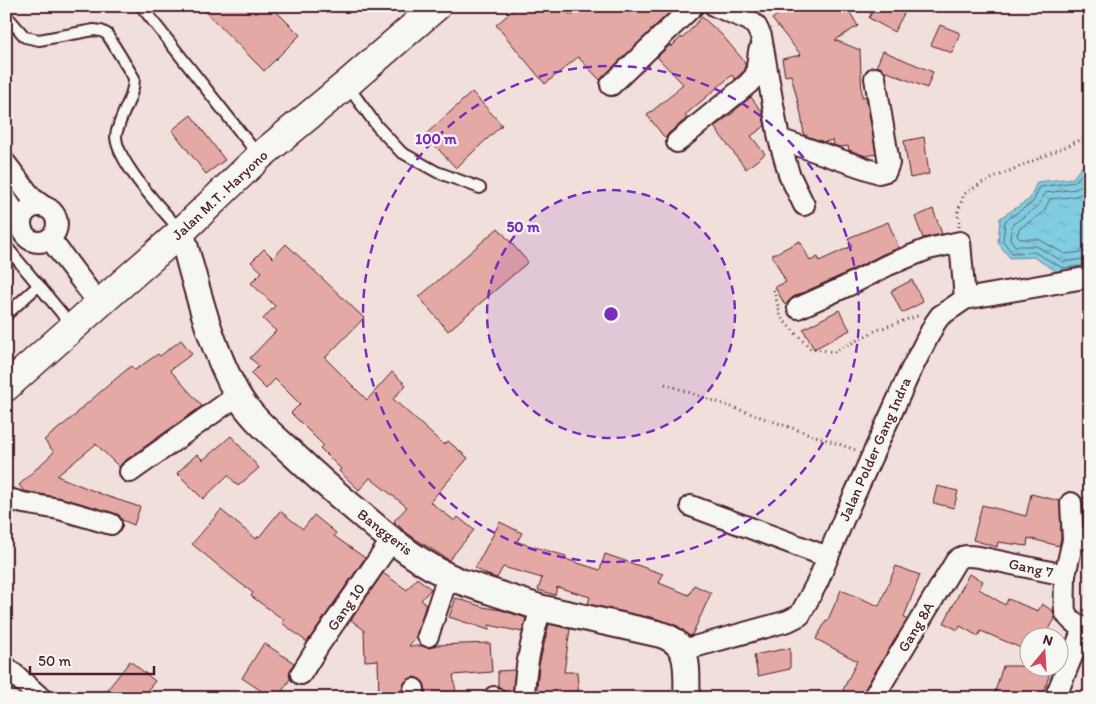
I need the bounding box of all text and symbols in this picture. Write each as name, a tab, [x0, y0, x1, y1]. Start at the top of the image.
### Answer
text: 100 m	[415, 130, 457, 148]
street label: Jalan M.T. Haryono	[169, 146, 271, 244]
text: 50 m	[506, 218, 540, 236]
centre of rings	[602, 305, 620, 323]
street label: Jalan Polder Gang Indra	[835, 374, 915, 524]
street label: Banggeris	[354, 505, 416, 559]
street label: Gang 7	[1007, 555, 1055, 582]
street label: Gang 10	[323, 580, 369, 634]
street label: Gang 8A	[894, 598, 938, 655]
north arrow	[1018, 626, 1068, 676]
text: N	[1041, 631, 1055, 650]
scale bar	[30, 644, 154, 676]
text: 50 m	[38, 652, 71, 670]

